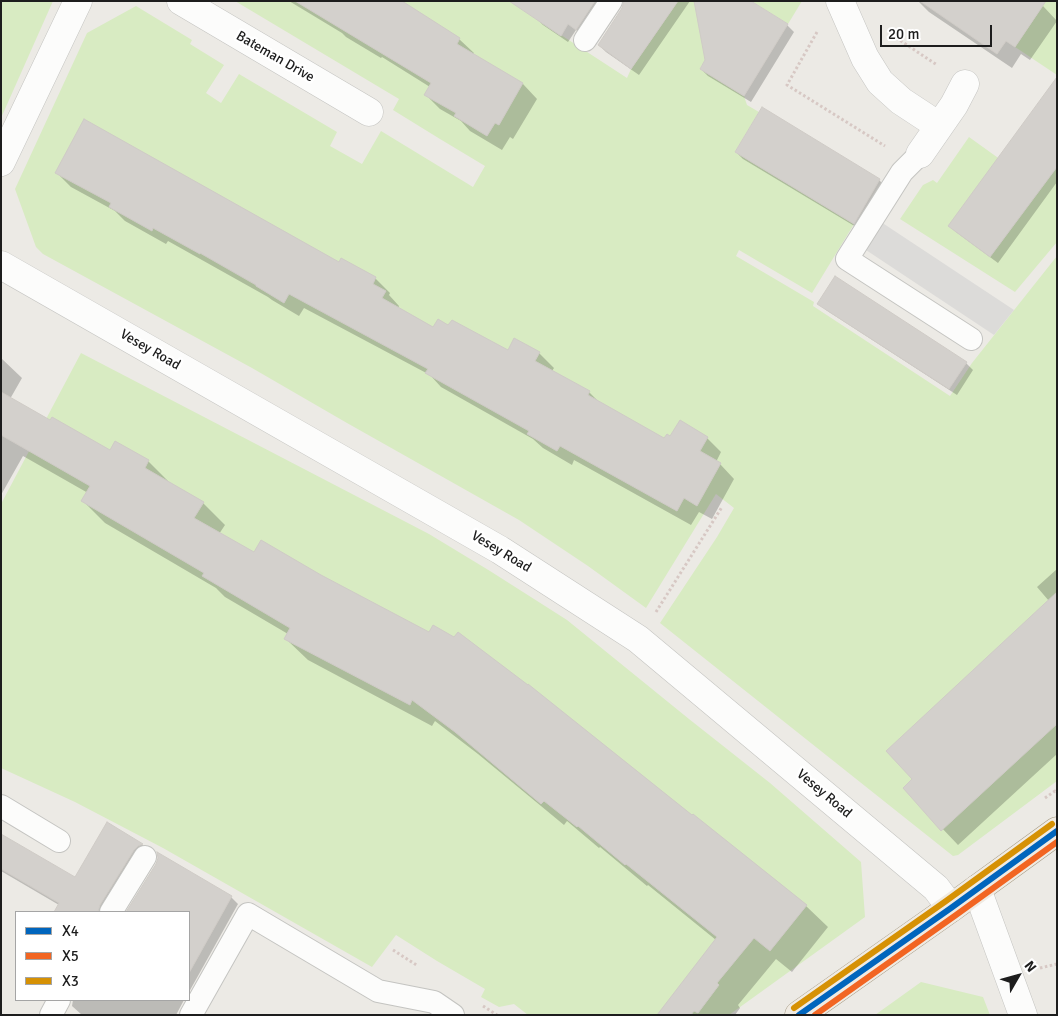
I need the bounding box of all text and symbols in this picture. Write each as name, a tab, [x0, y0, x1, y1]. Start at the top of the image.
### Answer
scale bar	[883, 15, 996, 47]
text: 20 m	[888, 25, 919, 43]
street label: Bateman Drive	[233, 28, 317, 86]
street label: Vesey Road	[117, 326, 183, 374]
street label: Vesey Road	[468, 528, 534, 576]
street label: Vesey Road	[793, 766, 855, 822]
legend	[15, 911, 190, 1001]
text: X4	[62, 922, 79, 940]
text: X5	[62, 947, 79, 965]
north arrow	[993, 951, 1043, 1001]
text: N	[1021, 957, 1040, 976]
text: X3	[62, 972, 79, 990]

